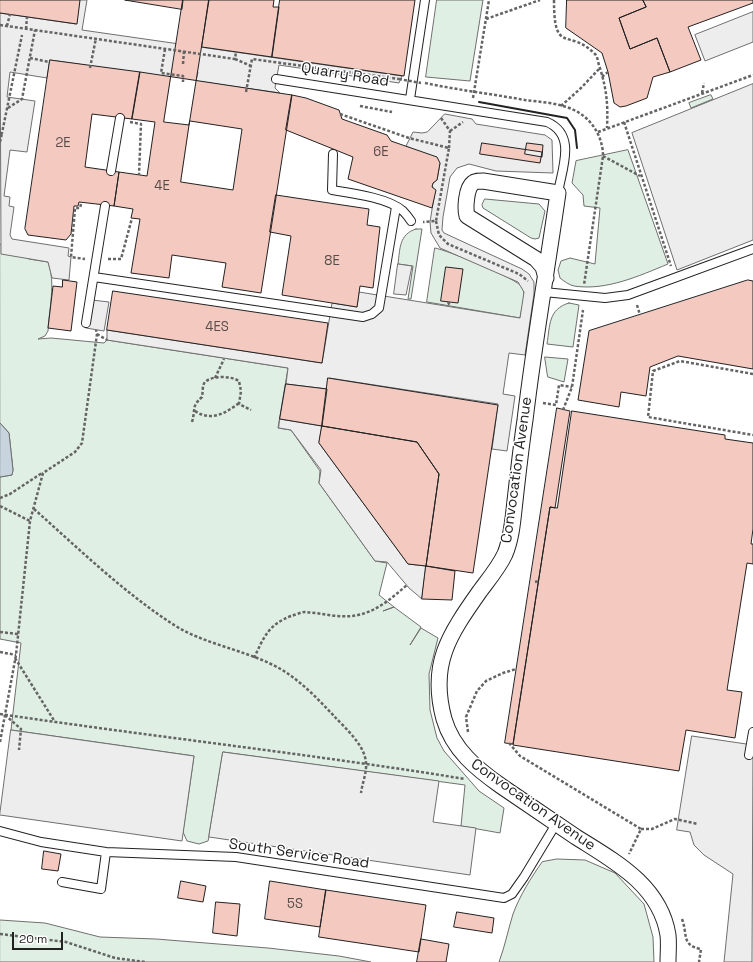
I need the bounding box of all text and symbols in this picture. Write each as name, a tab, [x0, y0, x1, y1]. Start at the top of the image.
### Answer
street label: Quarry Road	[300, 59, 390, 91]
house number: 2E	[55, 135, 71, 151]
house number: 6E	[373, 144, 389, 160]
house number: 4E	[154, 178, 170, 194]
house number: 8E	[324, 253, 340, 269]
house number: 4ES	[205, 319, 229, 335]
street label: Convocation Avenue	[498, 396, 536, 544]
street label: Convocation Avenue	[467, 755, 599, 855]
street label: South Service Road	[228, 835, 370, 873]
house number: 5S	[287, 896, 303, 912]
scale bar	[14, 924, 65, 950]
text: 20 m	[19, 931, 47, 947]

